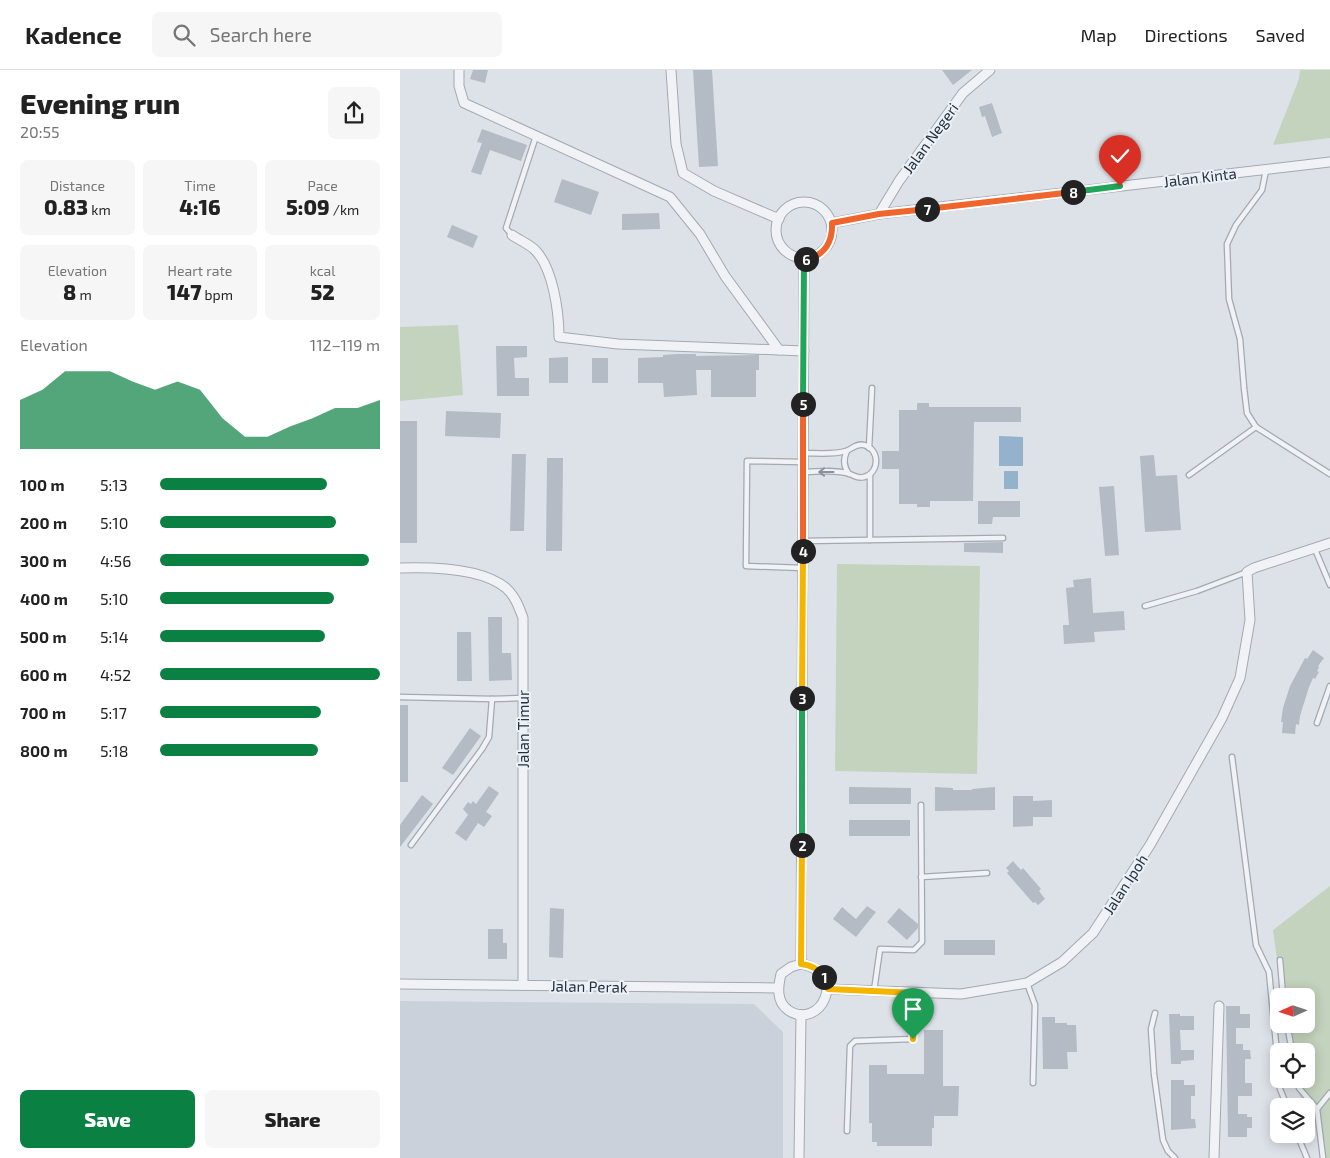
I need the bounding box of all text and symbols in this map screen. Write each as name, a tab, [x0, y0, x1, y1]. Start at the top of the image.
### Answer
search box	[152, 12, 502, 57]
text: Kadence	[25, 20, 122, 49]
icon: search	[170, 21, 198, 49]
text: Search here	[210, 23, 312, 46]
text: Map	[1080, 24, 1117, 46]
text: Directions	[1145, 24, 1228, 46]
text: Saved	[1256, 24, 1305, 46]
text: Evening run	[20, 86, 180, 120]
button: share	[328, 87, 380, 139]
street label: Jalan Negeri	[898, 99, 962, 177]
text: 20:55	[20, 122, 60, 141]
pin	[1099, 135, 1141, 186]
icon: check	[1106, 142, 1134, 170]
street label: Jalan Kinta	[1163, 164, 1237, 190]
text: Distance	[50, 177, 105, 194]
text: Time	[184, 177, 216, 194]
text: Pace	[308, 177, 338, 194]
pin: 8	[1060, 180, 1086, 204]
text: 8	[1069, 184, 1078, 201]
text: 0.83	[44, 194, 88, 219]
text: 4:16	[179, 194, 221, 219]
text: 5:09	[286, 194, 330, 219]
pin: 7	[914, 196, 940, 222]
text: km	[88, 201, 111, 218]
text: /km	[330, 201, 359, 218]
text: 7	[924, 201, 931, 218]
pin: 6	[794, 246, 818, 272]
text: 6	[802, 251, 811, 268]
text: Elevation	[48, 262, 107, 279]
text: Heart rate	[168, 262, 232, 279]
text: kcal	[310, 262, 335, 279]
text: 8	[63, 279, 76, 304]
text: 147	[167, 279, 201, 304]
text: 52	[311, 279, 335, 304]
text: m	[76, 286, 92, 303]
text: bpm	[201, 286, 233, 303]
text: Elevation	[20, 335, 88, 354]
text: 112–119 m	[310, 335, 380, 354]
pin: 5	[790, 392, 816, 416]
text: 5	[800, 396, 807, 413]
one-way arrow	[819, 467, 835, 477]
text: 100 m	[20, 475, 65, 494]
text: 5:13	[100, 475, 128, 494]
text: 200 m	[20, 513, 67, 532]
text: 5:10	[100, 513, 128, 532]
pin: 4	[790, 538, 816, 564]
text: 4	[799, 543, 808, 560]
text: 300 m	[20, 551, 67, 570]
text: 4:56	[100, 551, 131, 570]
text: 400 m	[20, 589, 68, 608]
text: 5:10	[100, 589, 128, 608]
text: 500 m	[20, 627, 67, 646]
text: 5:14	[100, 627, 129, 646]
text: 600 m	[20, 665, 67, 684]
text: 4:52	[100, 665, 131, 684]
pin: 3	[790, 686, 814, 710]
street label: Jalan Timur	[514, 690, 532, 768]
text: 3	[799, 690, 806, 707]
text: 700 m	[20, 703, 66, 722]
text: 5:17	[100, 703, 127, 722]
text: 800 m	[20, 741, 68, 760]
text: 5:18	[100, 741, 128, 760]
pin: 2	[790, 832, 814, 858]
text: 2	[798, 837, 807, 854]
street label: Jalan Ipoh	[1099, 851, 1151, 917]
pin: 1	[812, 964, 836, 990]
text: 1	[821, 969, 828, 986]
street label: Jalan Perak	[550, 976, 628, 996]
pin	[892, 988, 934, 1039]
north arrow	[1270, 988, 1315, 1032]
map controls	[1270, 988, 1315, 1143]
icon: arrive	[899, 995, 927, 1023]
button: locate	[1270, 1043, 1315, 1088]
button: Save	[20, 1090, 195, 1148]
button: Share	[205, 1090, 380, 1148]
button: layers	[1270, 1098, 1315, 1143]

